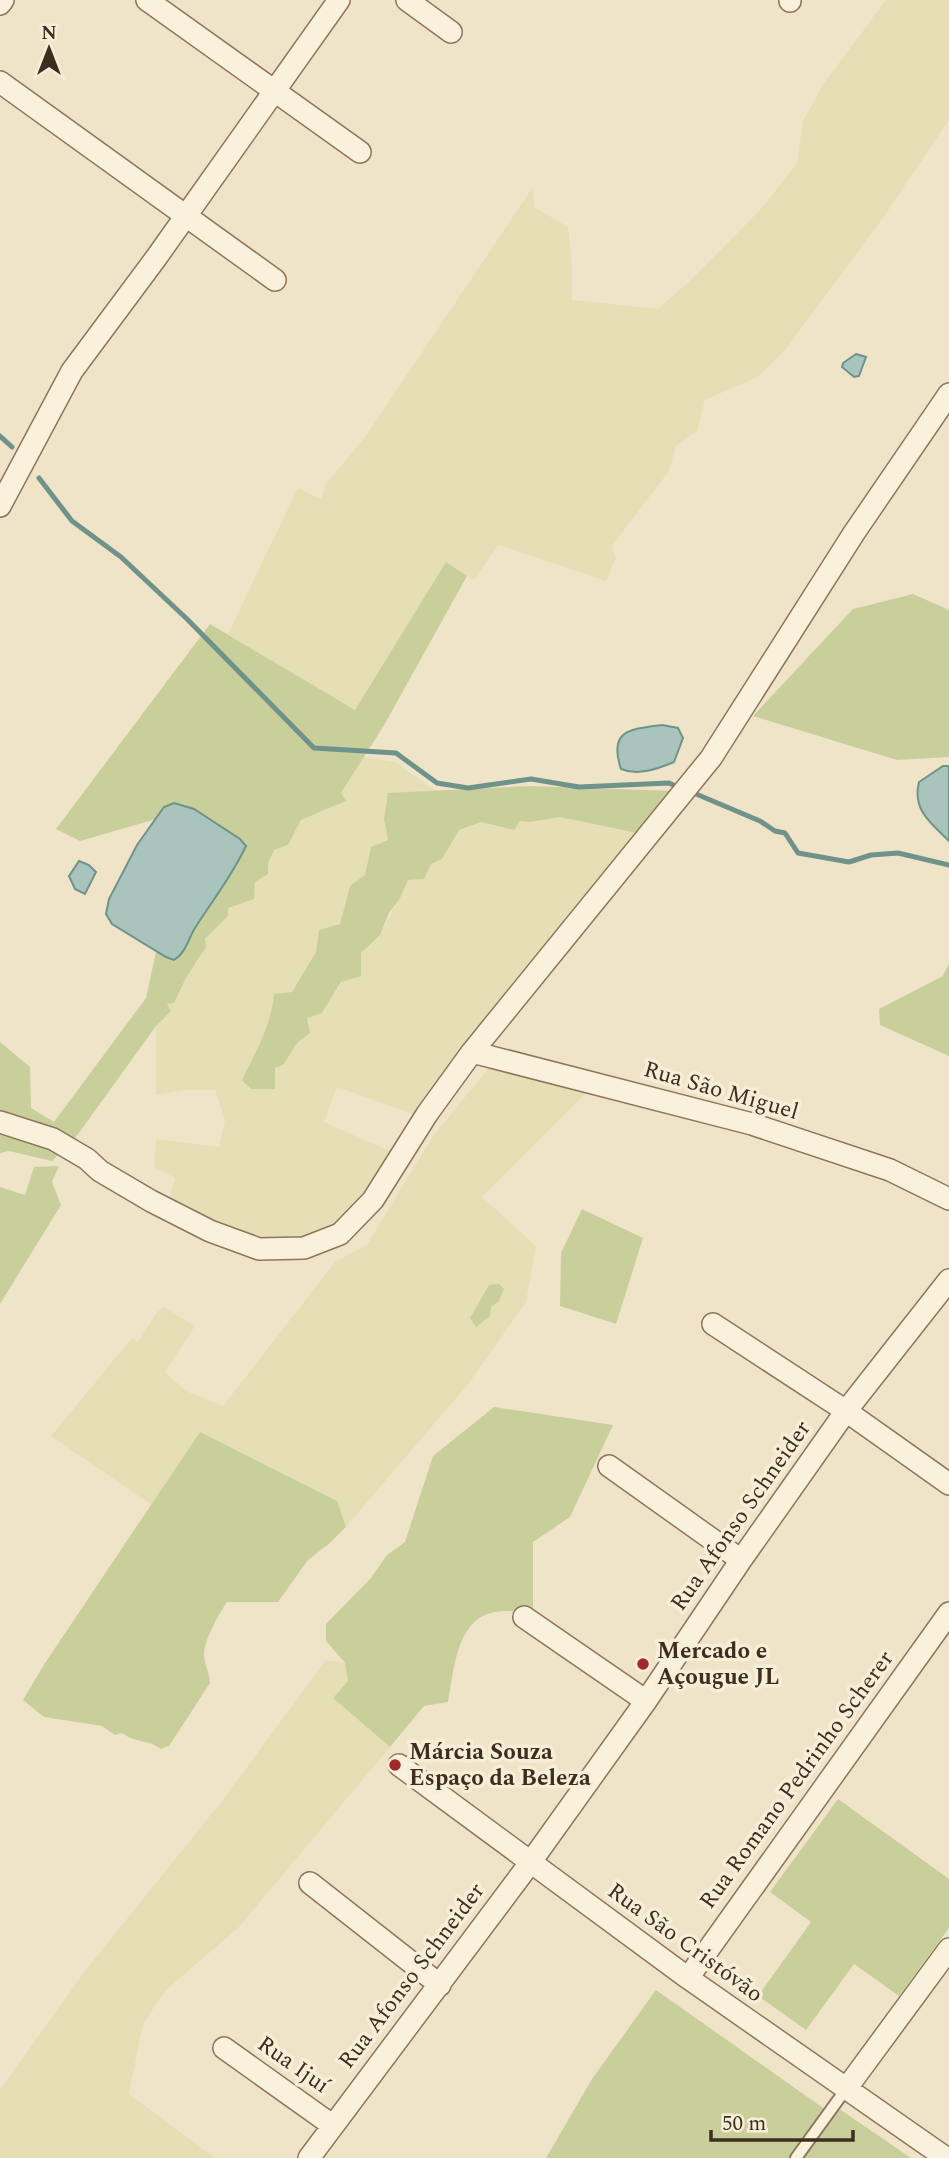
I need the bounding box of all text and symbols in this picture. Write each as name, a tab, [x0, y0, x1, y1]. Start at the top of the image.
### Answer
north arrow	[14, 14, 84, 84]
text: N	[41, 19, 57, 48]
street label: Rua São Miguel	[639, 1052, 803, 1130]
street label: Rua Afonso Schneider	[662, 1414, 820, 1618]
place label: Mercado e Açougue JL	[657, 1634, 779, 1695]
street label: Rua Romano Pedrinho Scherer	[691, 1643, 903, 1917]
marker: Mercado e Açougue JL	[635, 1656, 651, 1672]
place label: Márcia Souza Espaço da Beleza	[409, 1735, 591, 1796]
marker: Márcia Souza Espaço da Beleza	[387, 1757, 403, 1773]
street label: Rua São Cristóvão	[600, 1874, 770, 2012]
street label: Rua Afonso Schneider	[330, 1875, 494, 2077]
street label: Rua Ijuí	[250, 2027, 338, 2104]
scale bar	[711, 2098, 853, 2142]
text: 50 m	[722, 2108, 766, 2140]

